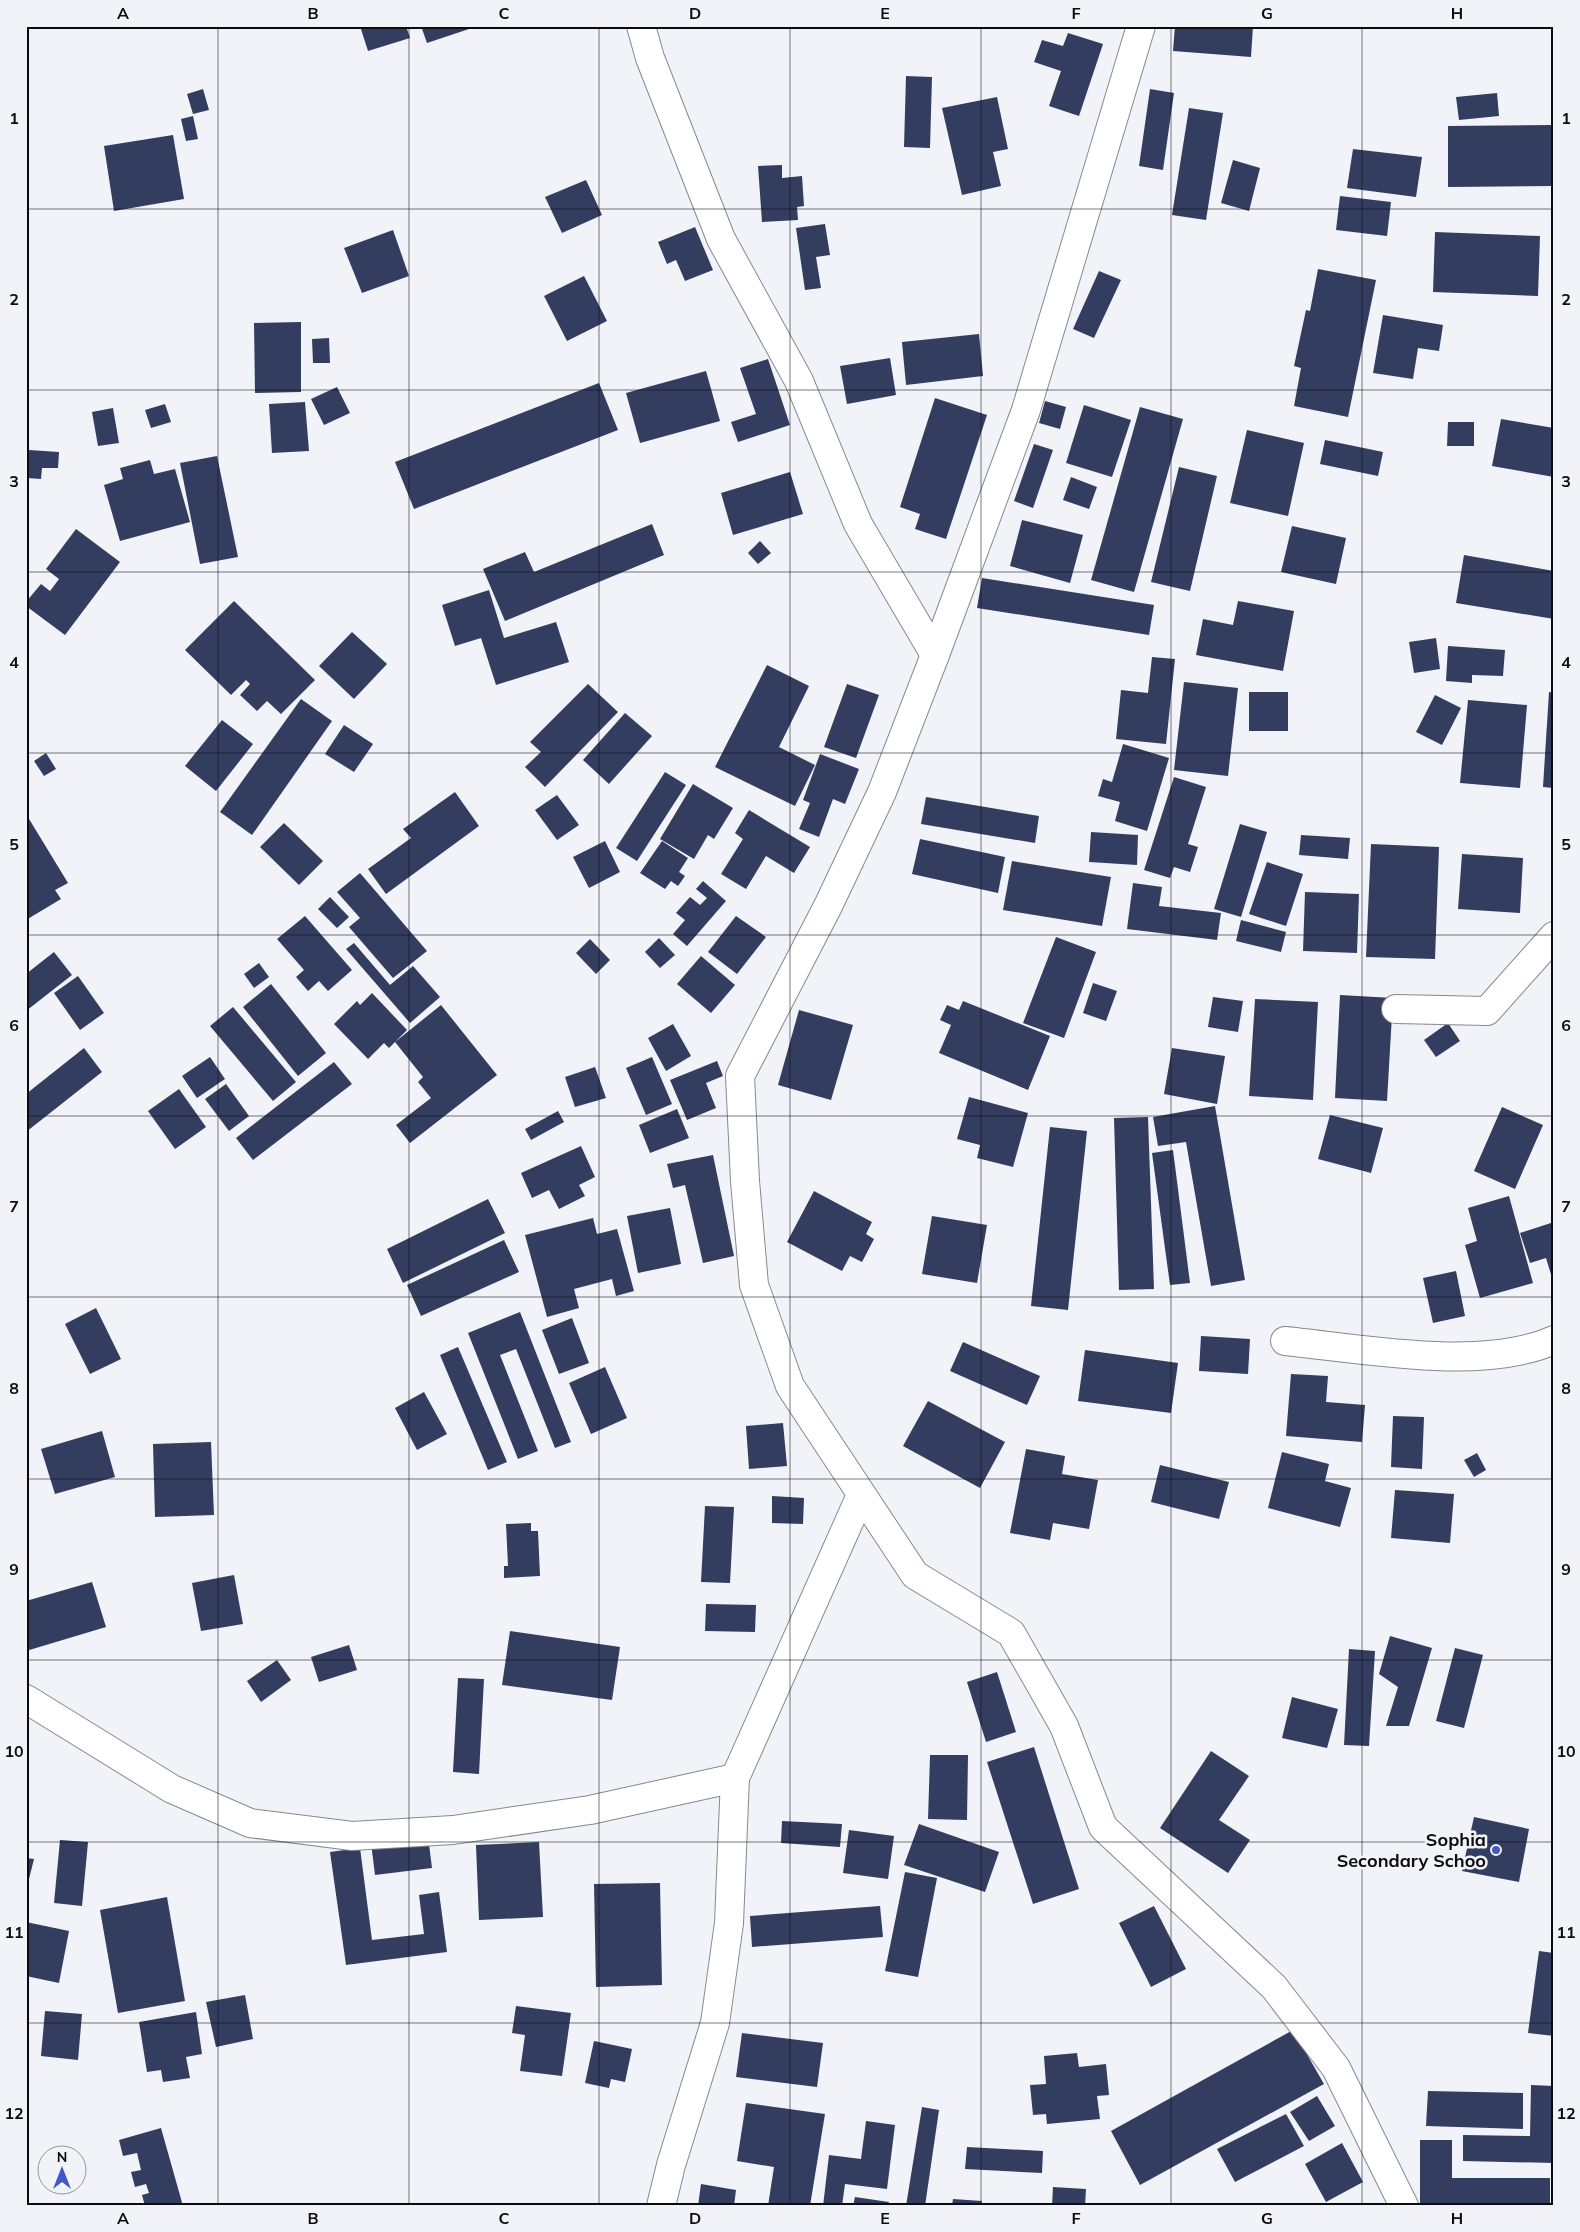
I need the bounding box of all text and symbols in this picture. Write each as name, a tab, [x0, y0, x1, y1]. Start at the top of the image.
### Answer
text: A	[117, 3, 129, 23]
text: B	[307, 3, 319, 23]
text: C	[499, 3, 510, 23]
text: D	[689, 3, 701, 23]
text: E	[880, 3, 890, 23]
text: F	[1071, 3, 1081, 23]
text: G	[1261, 3, 1273, 23]
text: H	[1451, 3, 1463, 23]
text: 1	[9, 108, 19, 128]
text: 1	[1561, 108, 1571, 128]
text: 2	[9, 289, 19, 309]
text: 2	[1561, 289, 1571, 309]
text: 3	[9, 471, 19, 491]
text: 3	[1561, 471, 1571, 491]
text: 4	[9, 652, 19, 672]
text: 4	[1561, 652, 1571, 672]
text: 5	[9, 834, 19, 854]
text: 5	[1561, 834, 1571, 854]
text: 6	[9, 1015, 19, 1035]
text: 6	[1561, 1015, 1571, 1035]
text: 7	[9, 1196, 19, 1216]
text: 7	[1561, 1196, 1571, 1216]
text: 8	[9, 1378, 19, 1398]
text: 8	[1561, 1378, 1571, 1398]
text: 9	[9, 1559, 19, 1579]
text: 9	[1561, 1559, 1571, 1579]
text: 10	[4, 1741, 24, 1761]
text: 10	[1556, 1741, 1576, 1761]
place label: Sophia Secondary Schoo	[1337, 1828, 1486, 1872]
marker: Sophia Secondary Schoo	[1490, 1844, 1502, 1856]
text: 11	[4, 1922, 24, 1942]
text: 11	[1556, 1922, 1576, 1942]
text: 12	[4, 2103, 24, 2123]
text: 12	[1556, 2103, 1576, 2123]
north arrow	[38, 2144, 88, 2194]
text: N	[57, 2148, 67, 2166]
text: A	[117, 2208, 129, 2228]
text: B	[307, 2208, 319, 2228]
text: C	[499, 2208, 510, 2228]
text: D	[689, 2208, 701, 2228]
text: E	[880, 2208, 890, 2228]
text: F	[1071, 2208, 1081, 2228]
text: G	[1261, 2208, 1273, 2228]
text: H	[1451, 2208, 1463, 2228]

